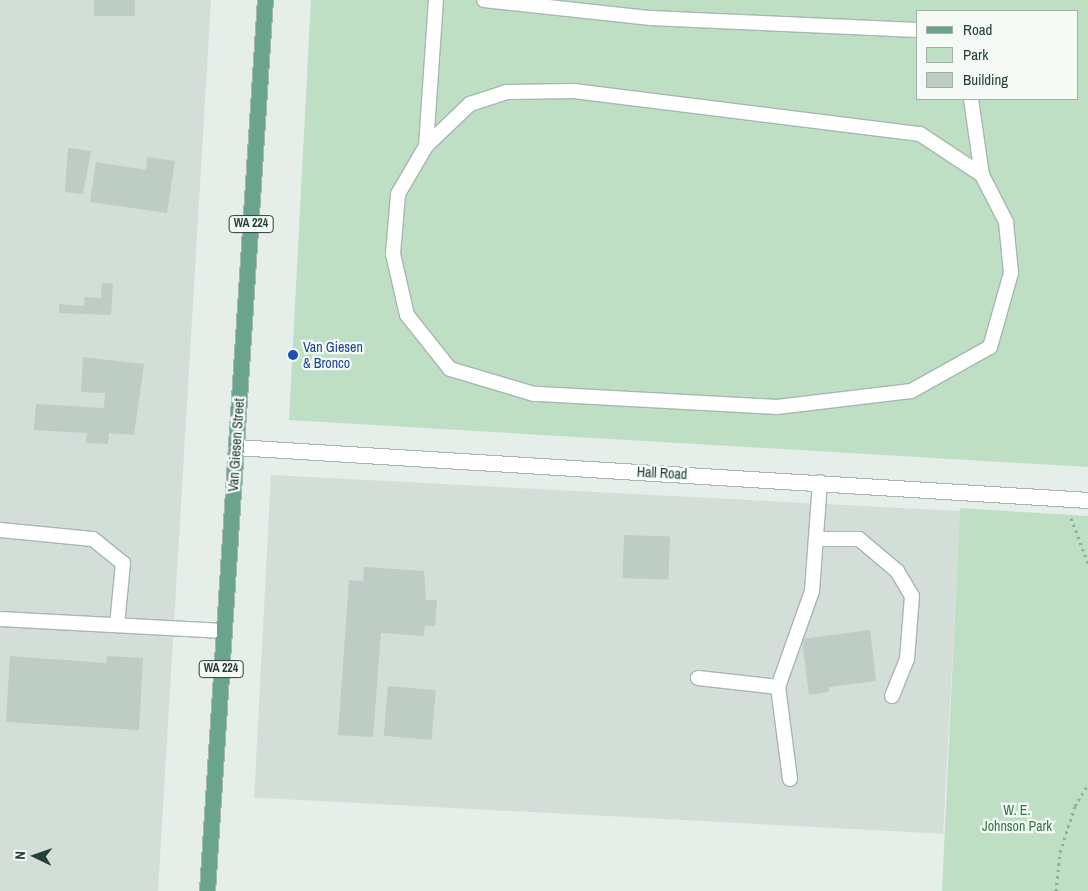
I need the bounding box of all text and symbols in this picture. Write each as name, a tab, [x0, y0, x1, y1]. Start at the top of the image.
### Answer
legend	[916, 10, 1078, 100]
text: Road	[963, 19, 992, 40]
text: Park	[963, 44, 988, 65]
text: Building	[963, 69, 1008, 90]
road number: WA 224	[227, 214, 275, 233]
place label: Van Giesen & Bronco	[303, 339, 363, 372]
marker: Van Giesen & Bronco	[287, 349, 299, 361]
street label: Van Giesen Street	[224, 398, 248, 492]
street label: Hall Road	[636, 463, 688, 483]
road number: WA 224	[197, 660, 245, 679]
park label: W. E. Johnson Park	[982, 802, 1052, 834]
north arrow	[10, 831, 60, 881]
text: N	[11, 851, 29, 860]

